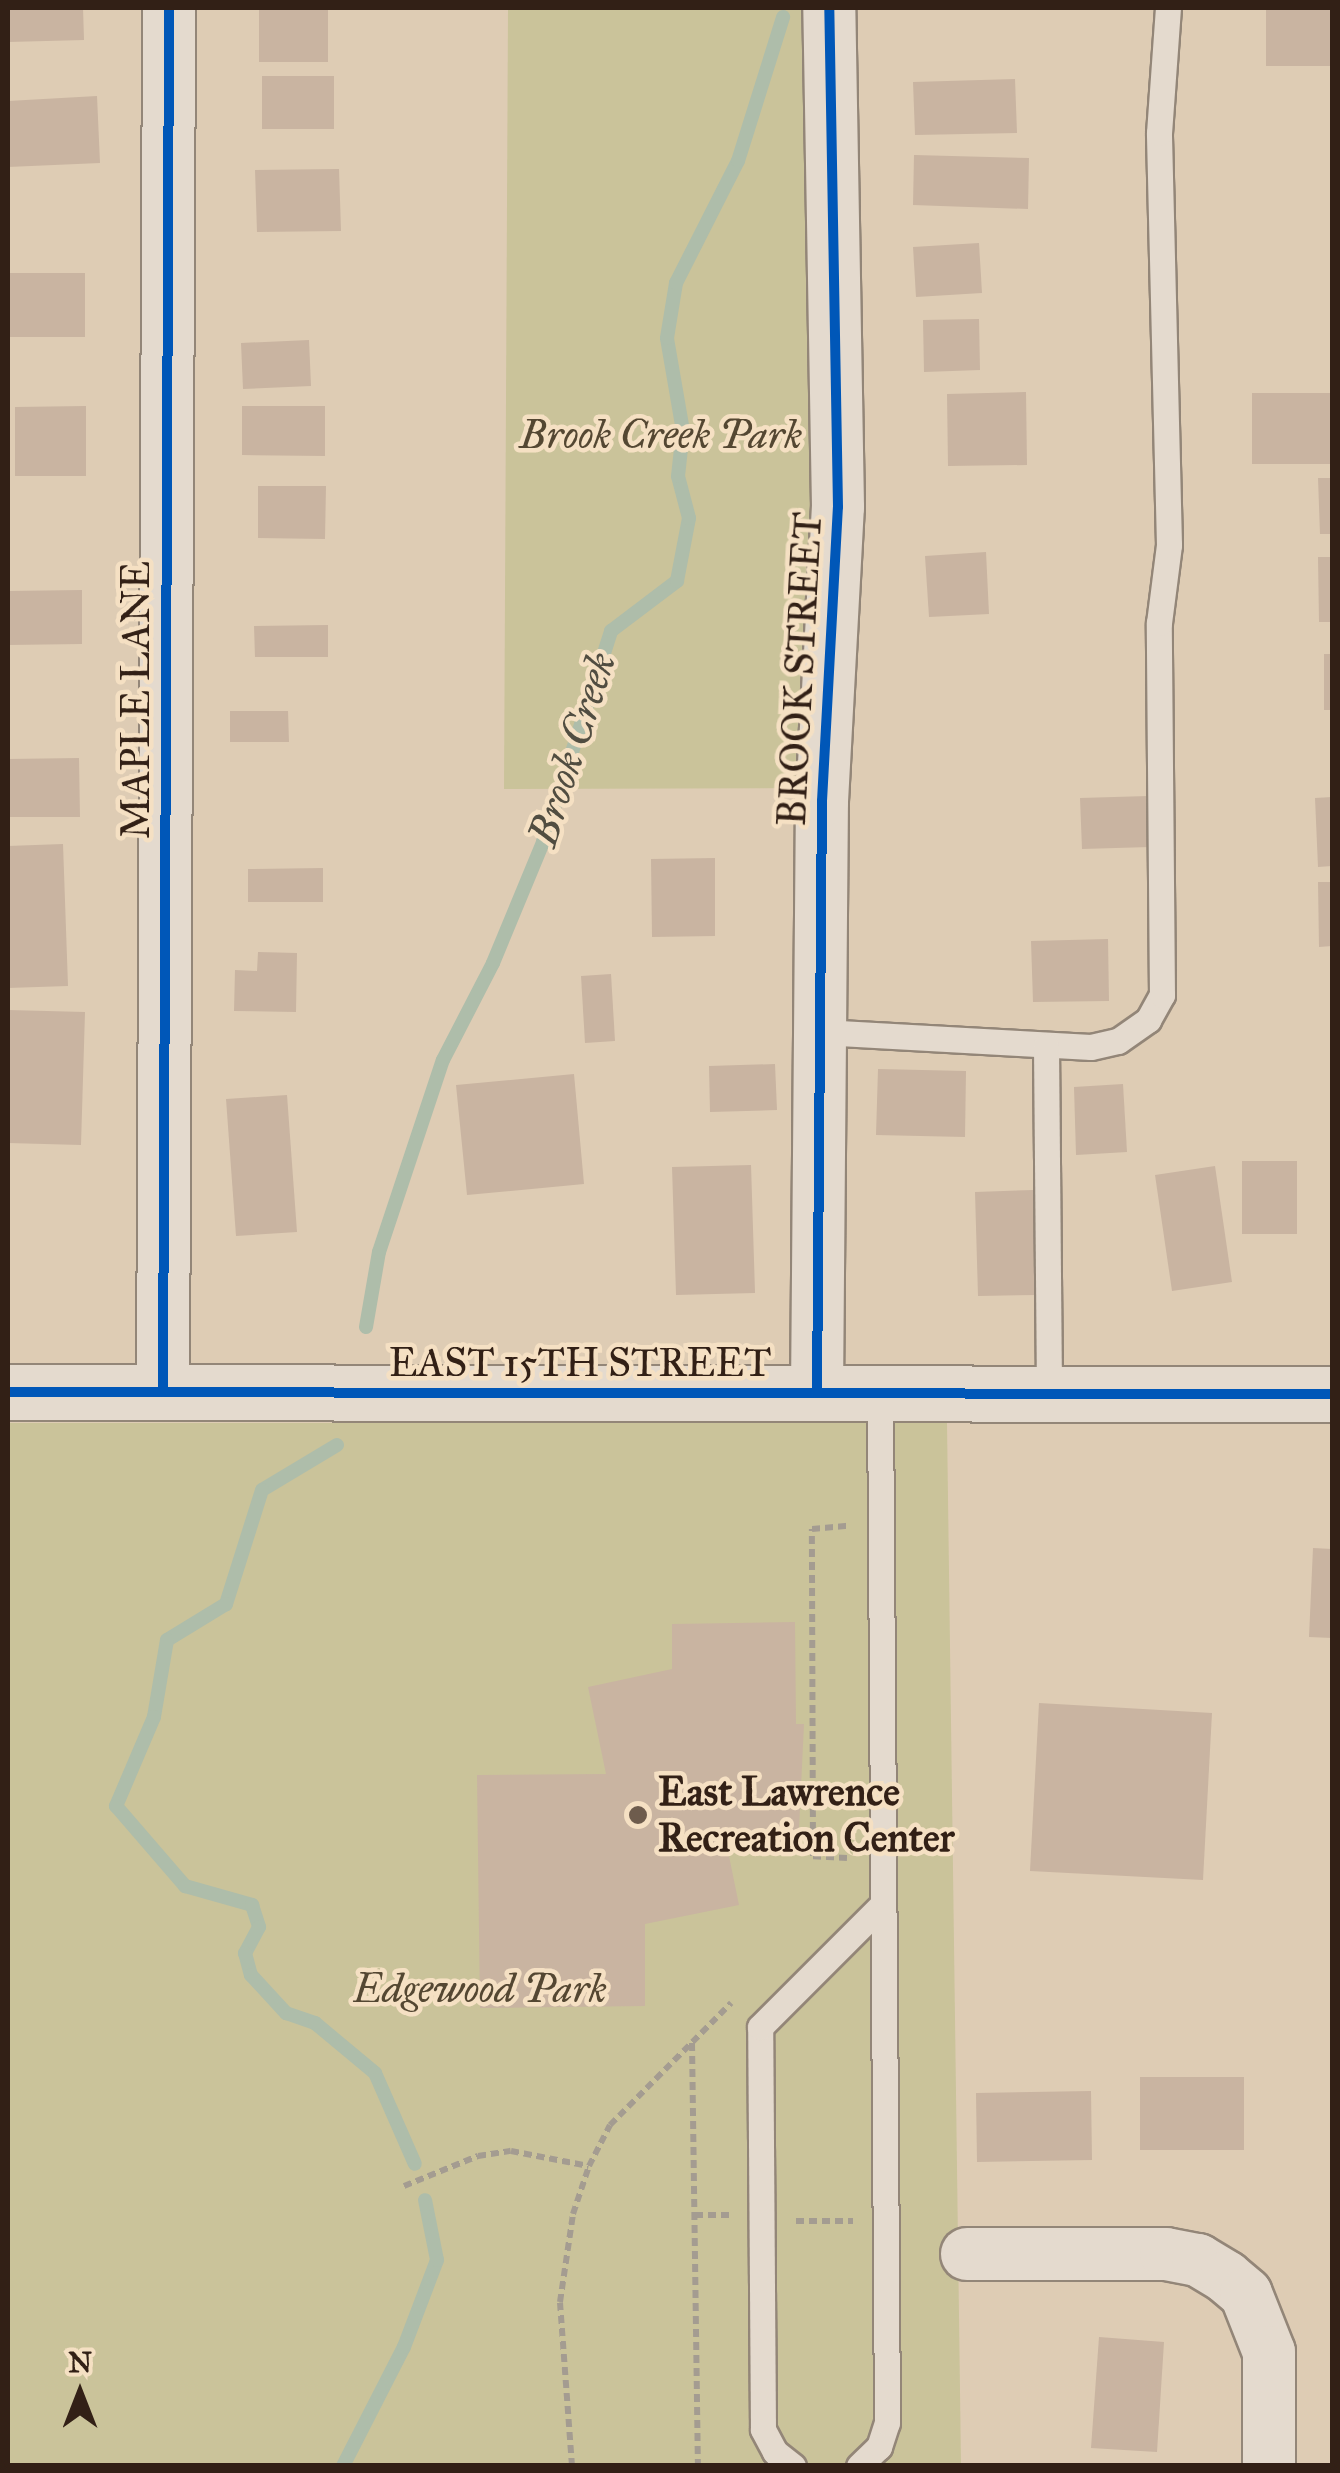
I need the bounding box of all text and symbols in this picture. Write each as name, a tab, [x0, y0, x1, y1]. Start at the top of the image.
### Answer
park label: Brook Creek Park	[520, 411, 802, 459]
street label: BROOK STREET	[768, 511, 832, 827]
street label: MAPLE LANE	[112, 561, 160, 839]
water label: Brook Creek	[517, 646, 627, 852]
street label: EAST 15TH STREET	[389, 1339, 771, 1387]
place label: East Lawrence Recreation Center	[658, 1768, 955, 1862]
marker: East Lawrence Recreation Center	[627, 1804, 649, 1826]
park label: Edgewood Park	[353, 1965, 607, 2013]
north arrow	[30, 2343, 130, 2443]
text: N	[68, 2345, 92, 2380]

